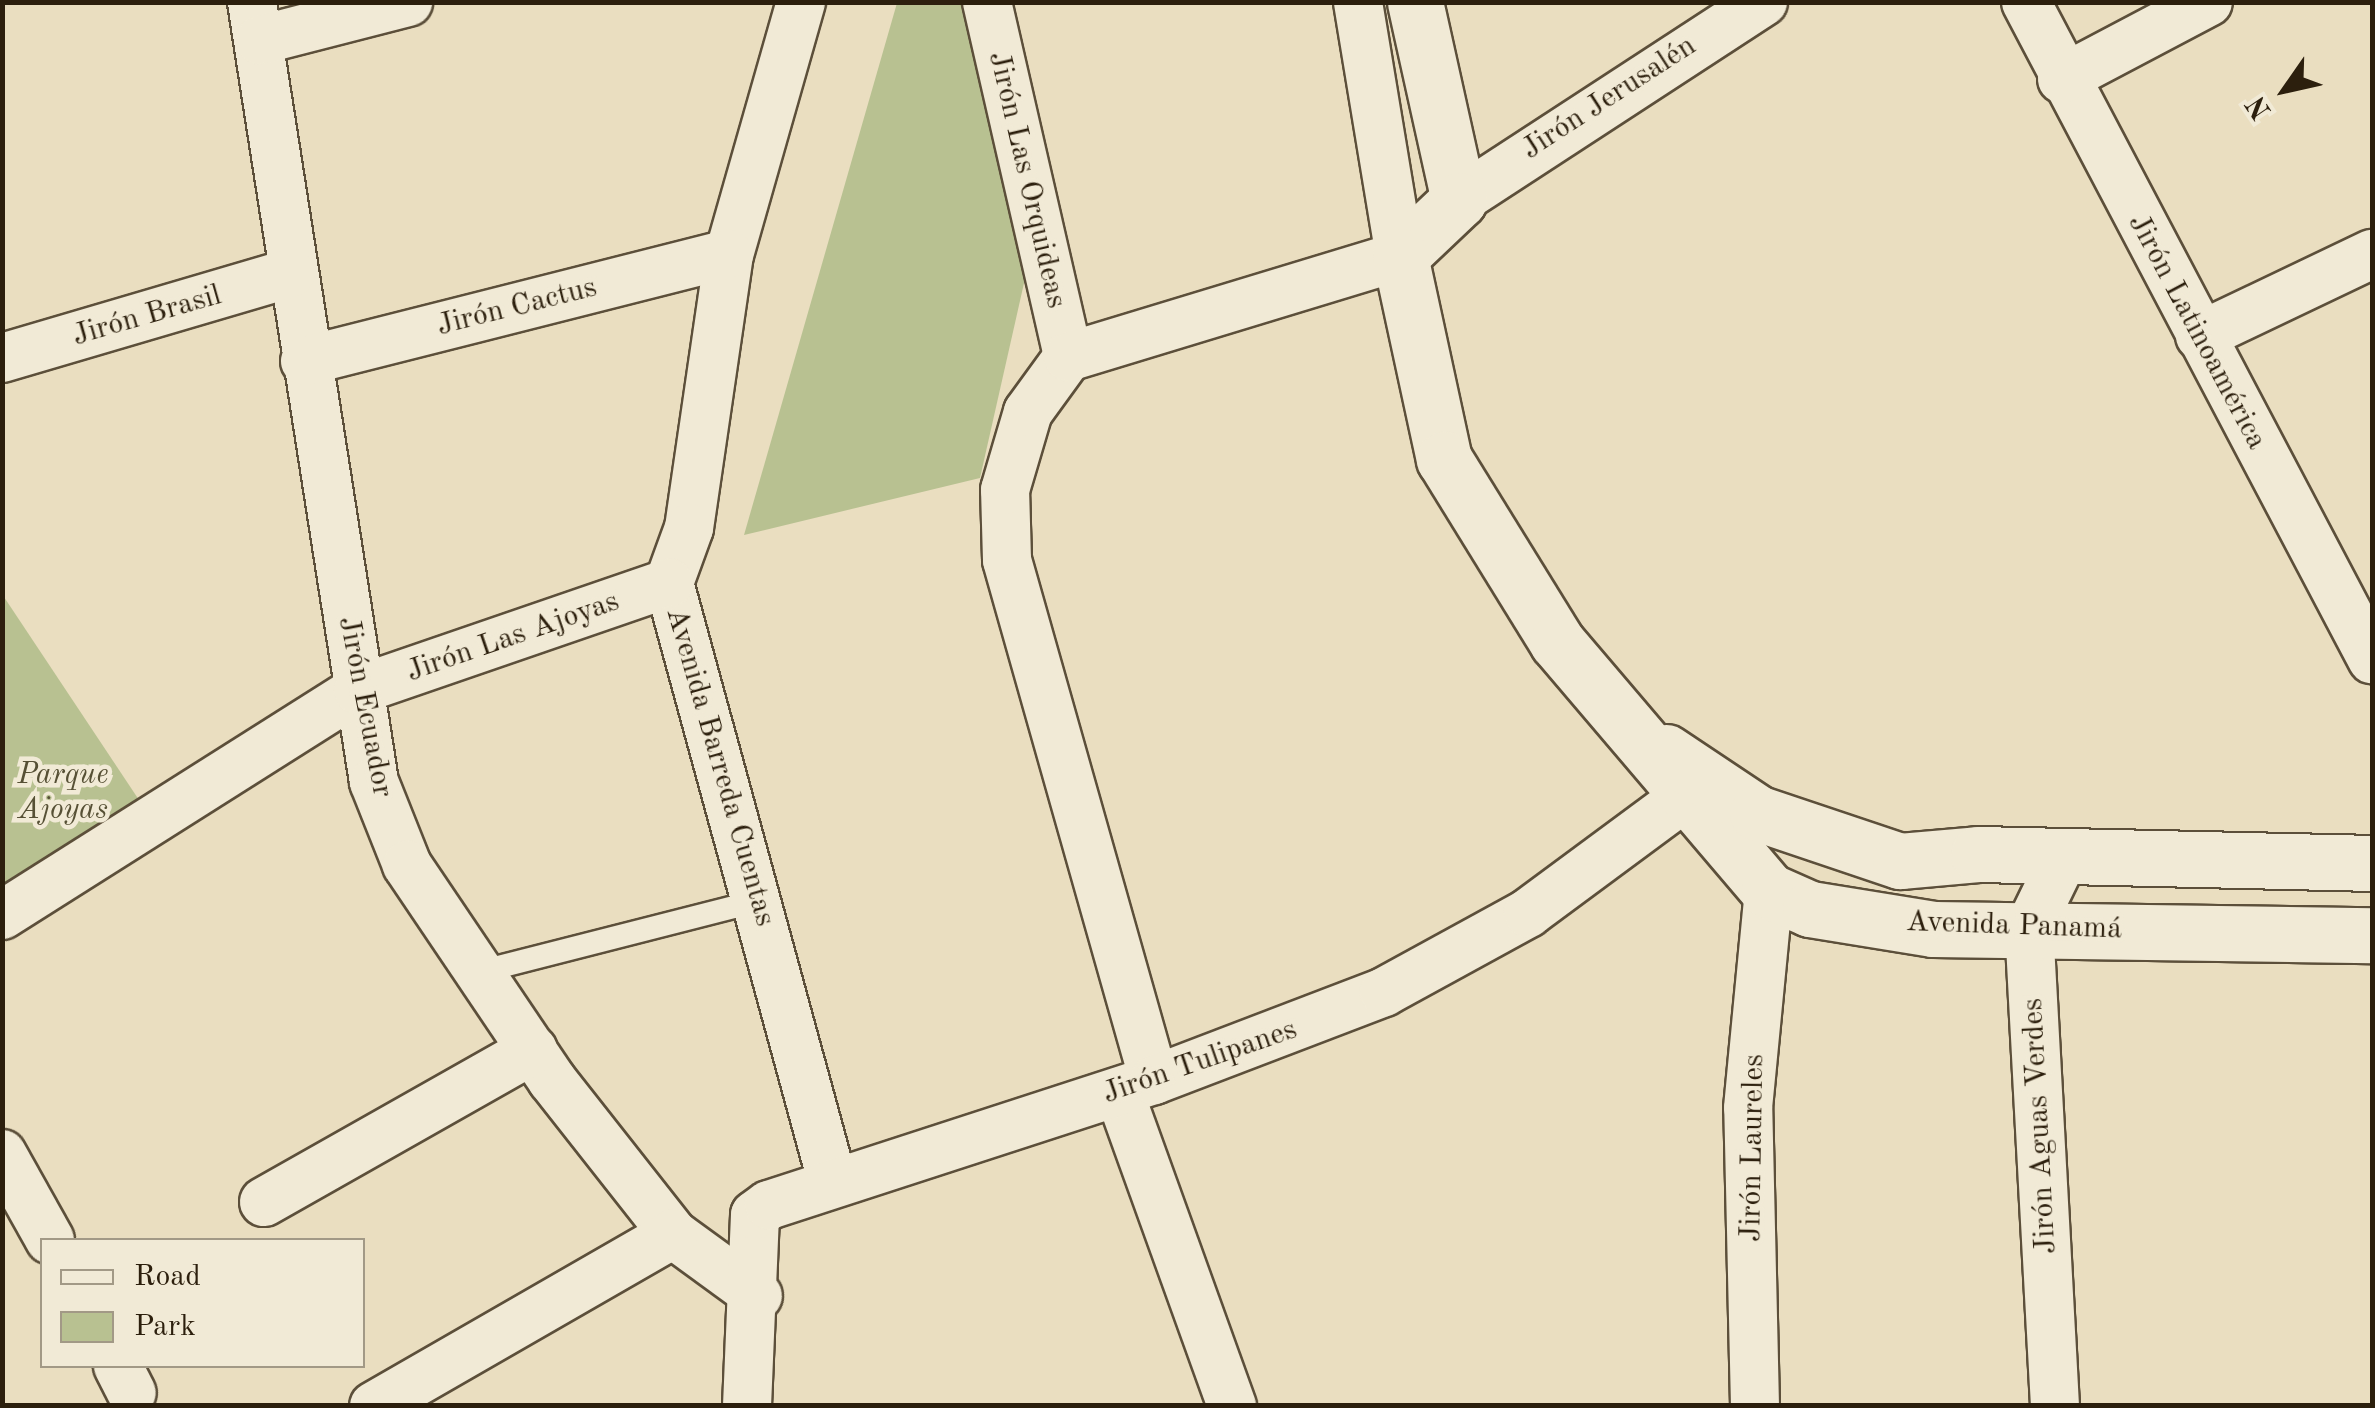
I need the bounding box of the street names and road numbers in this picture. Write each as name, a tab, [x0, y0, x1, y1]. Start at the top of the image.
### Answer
street label: Jirón Jerusalén	[1515, 28, 1703, 168]
street label: Jirón Las Orquideas	[980, 48, 1074, 312]
street label: Jirón Latinoamérica	[2120, 208, 2274, 456]
street label: Jirón Cactus	[433, 270, 601, 344]
street label: Jirón Brasil	[68, 278, 226, 354]
street label: Jirón Las Ajoyas	[402, 584, 624, 690]
street label: Avenida Barreda Cuentas	[657, 604, 783, 930]
street label: Jirón Ecuador	[330, 613, 400, 801]
street label: Avenida Panamá	[1905, 904, 2123, 948]
street label: Jirón Aguas Verdes	[2015, 997, 2065, 1255]
street label: Jirón Tulipanes	[1098, 1012, 1302, 1112]
street label: Jirón Laureles	[1733, 1054, 1773, 1242]

